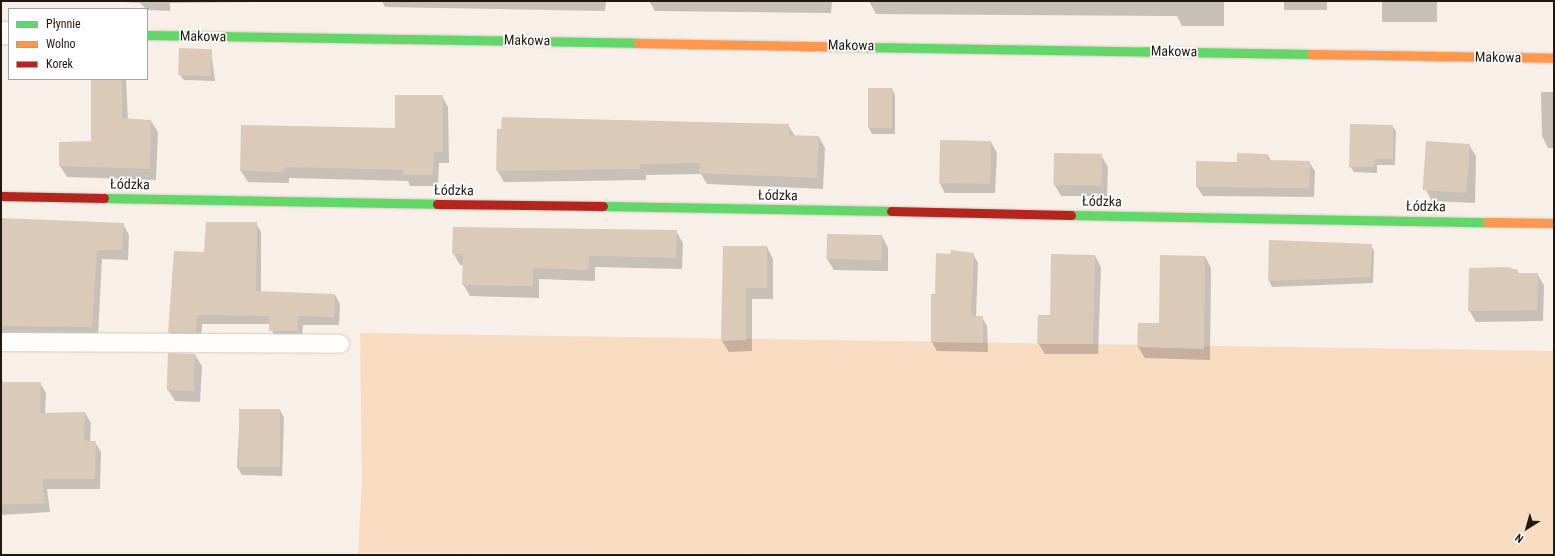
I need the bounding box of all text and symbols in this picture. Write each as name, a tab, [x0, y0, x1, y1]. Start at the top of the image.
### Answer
legend	[8, 8, 148, 80]
text: Płynnie	[46, 17, 81, 31]
street label: Makowa	[180, 27, 226, 45]
street label: Makowa	[504, 31, 550, 49]
street label: Makowa	[828, 36, 874, 54]
text: Wolno	[46, 37, 76, 51]
street label: Makowa	[1151, 42, 1197, 60]
street label: Makowa	[1475, 48, 1521, 66]
text: Korek	[46, 57, 73, 71]
street label: Łódzka	[110, 175, 150, 193]
street label: Łódzka	[434, 181, 474, 199]
street label: Łódzka	[758, 186, 798, 204]
street label: Łódzka	[1082, 192, 1122, 210]
street label: Łódzka	[1406, 197, 1446, 215]
north arrow	[1507, 508, 1547, 548]
text: N	[1513, 531, 1526, 545]

